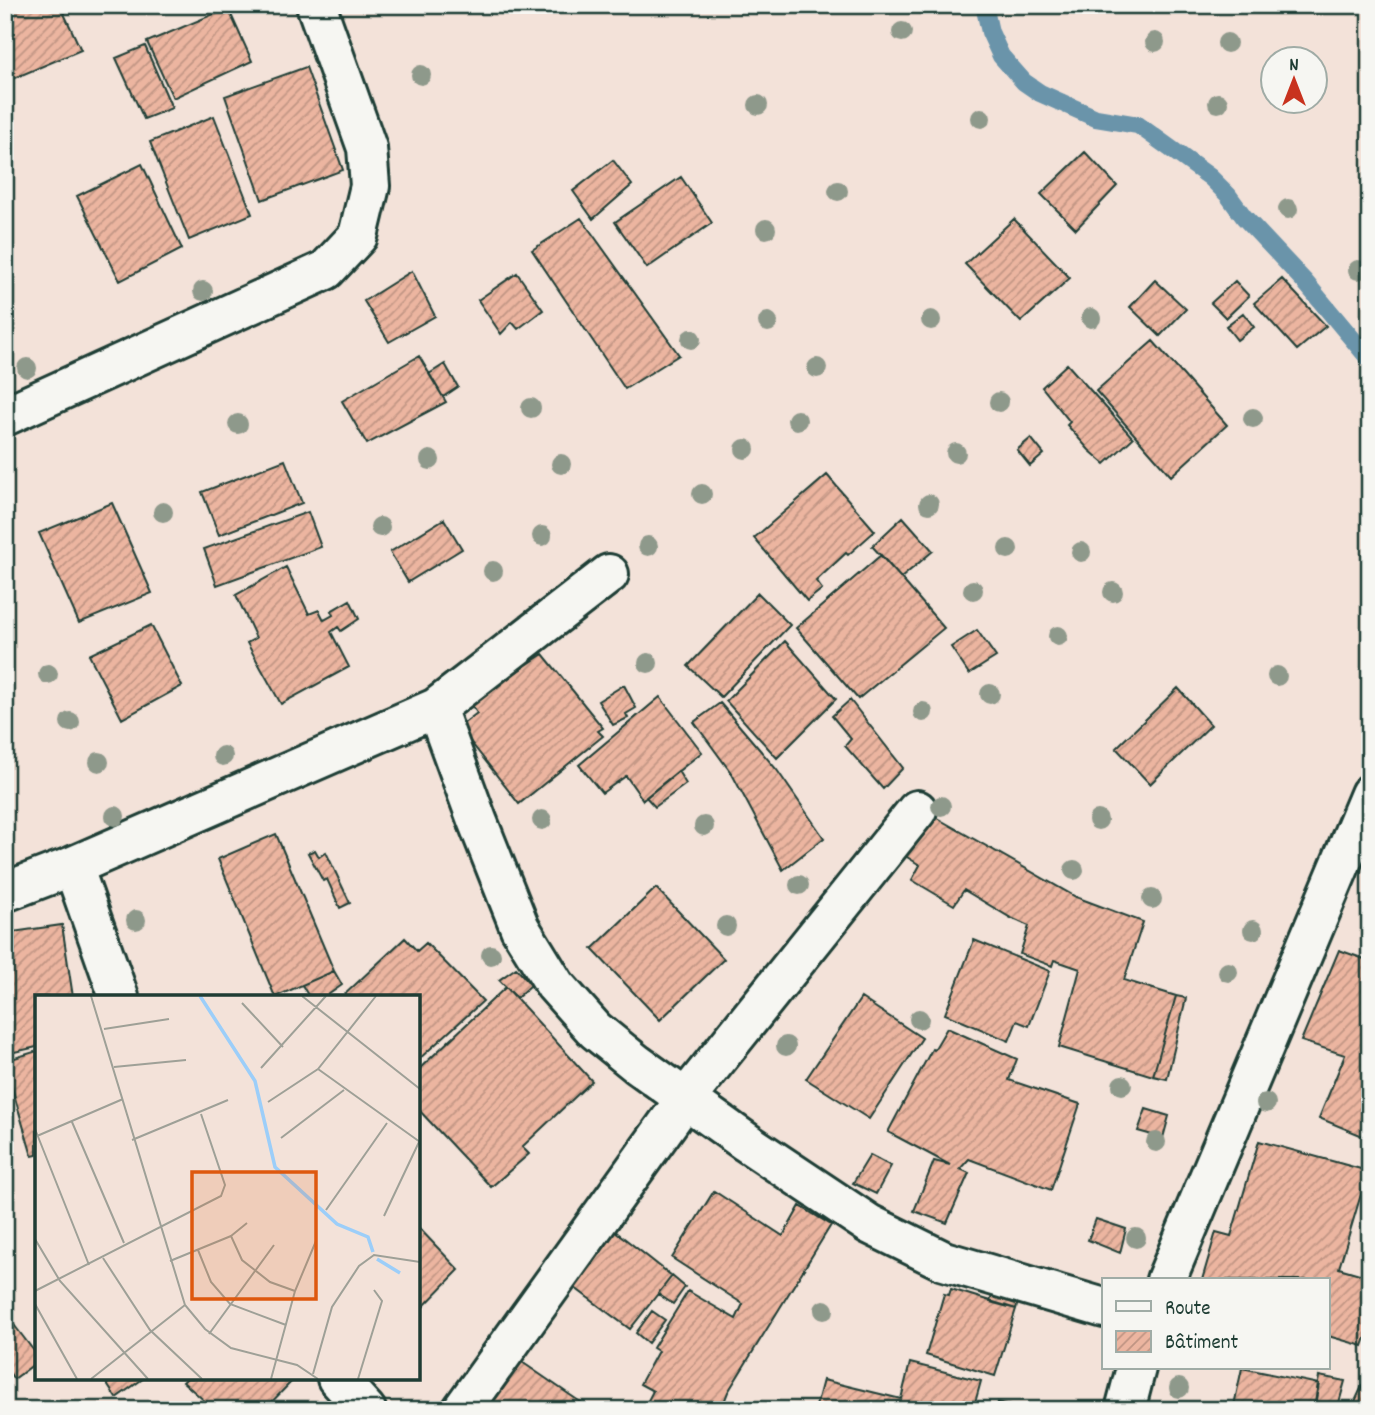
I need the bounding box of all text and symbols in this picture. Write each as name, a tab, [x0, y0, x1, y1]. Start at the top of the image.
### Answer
north arrow	[1260, 46, 1330, 116]
text: N	[1289, 53, 1299, 80]
inset map	[35, 995, 420, 1380]
legend	[1102, 1278, 1330, 1370]
text: Route	[1165, 1295, 1211, 1325]
text: Bâtiment	[1165, 1329, 1238, 1359]

